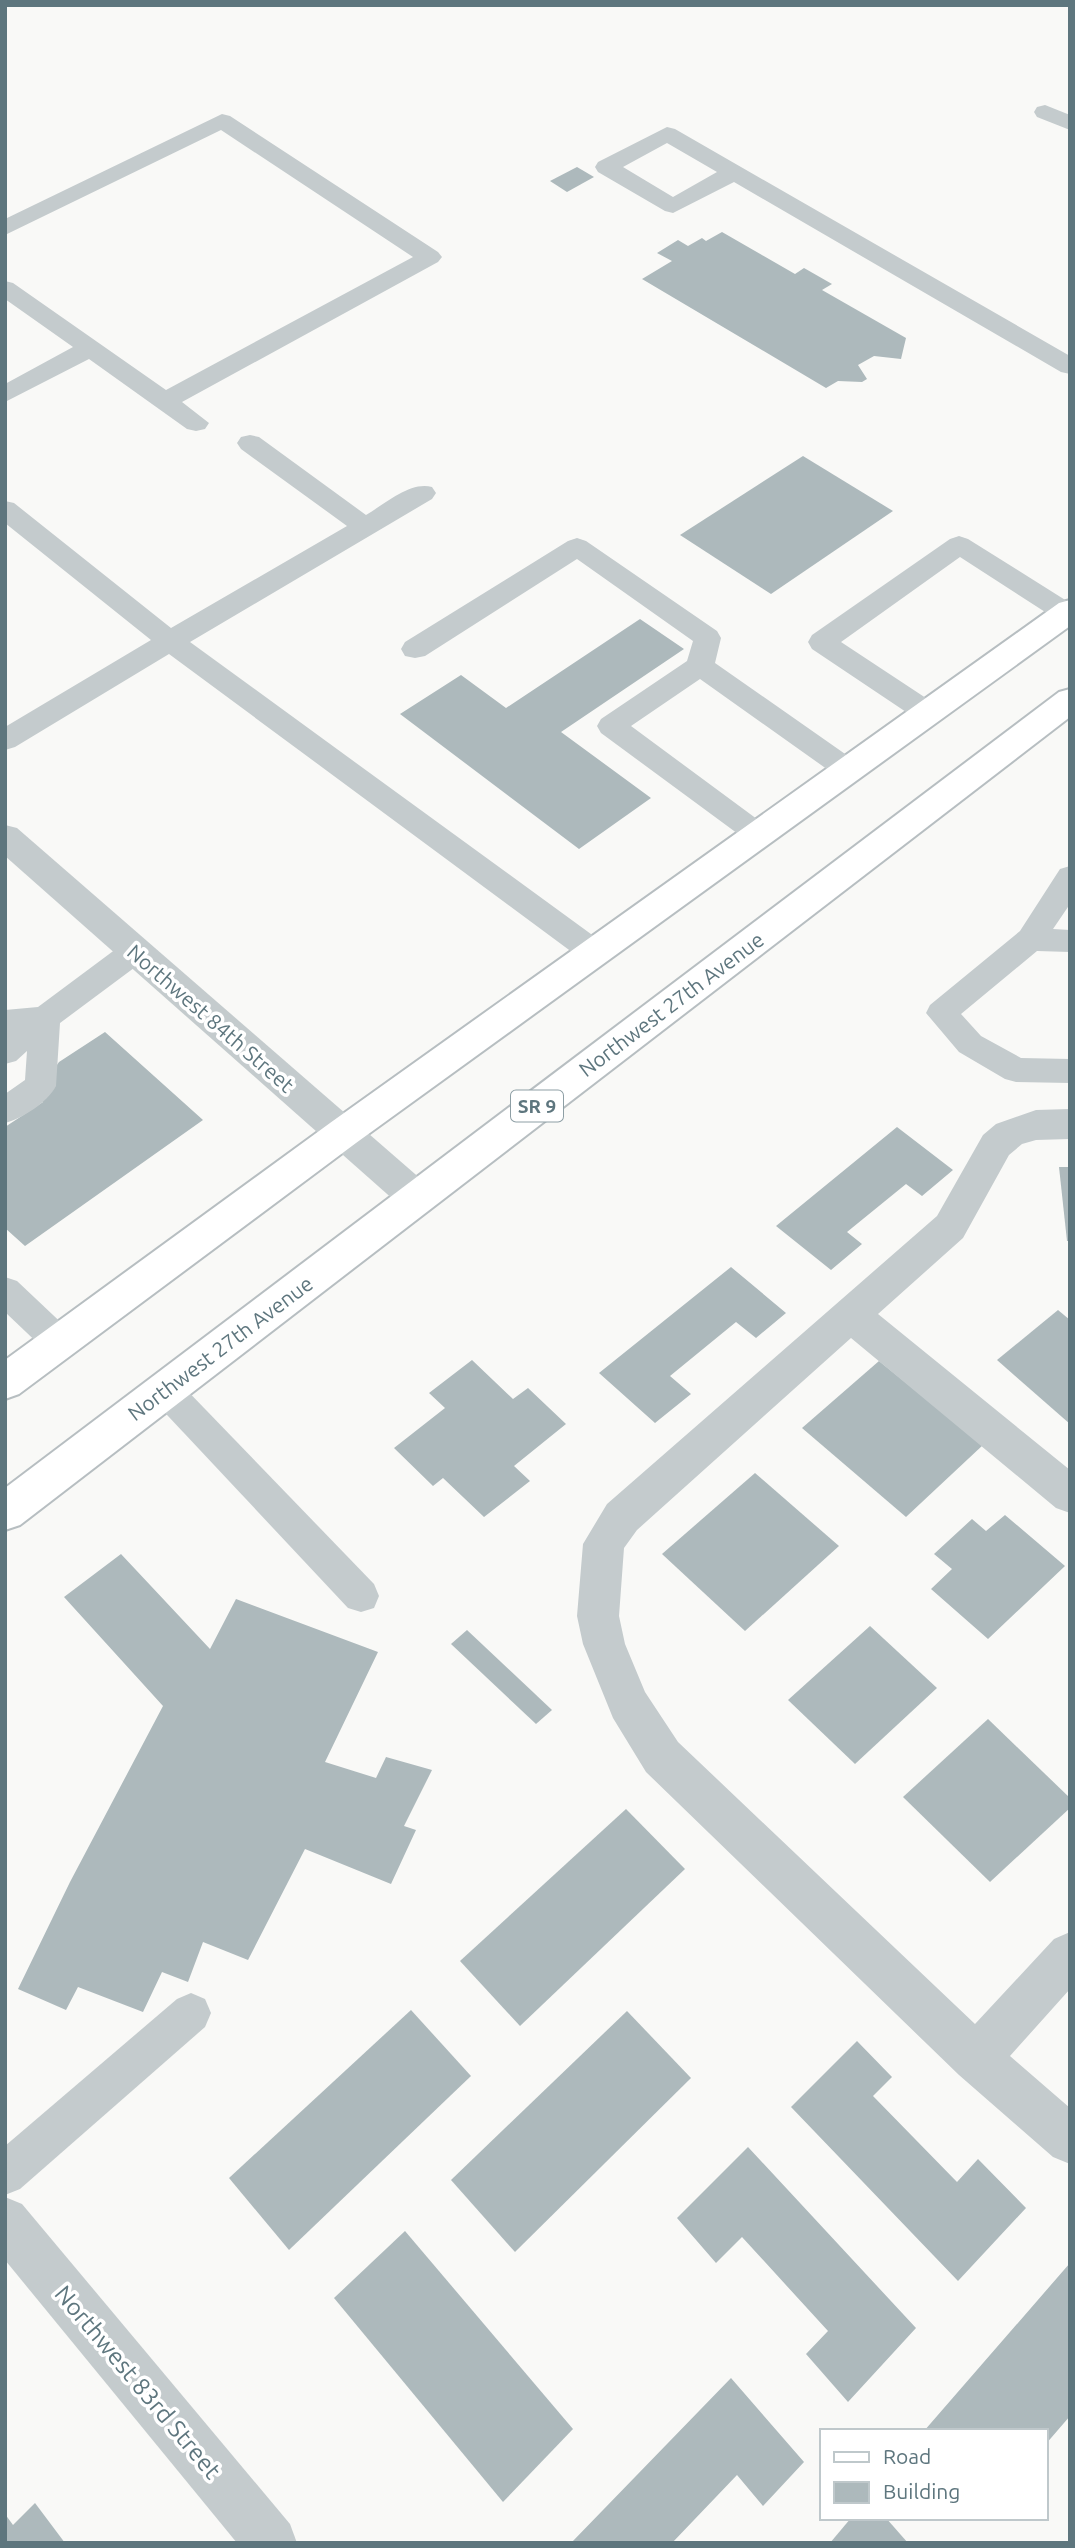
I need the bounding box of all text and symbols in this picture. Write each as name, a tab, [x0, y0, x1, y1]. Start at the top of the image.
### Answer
street label: Northwest 27th Avenue	[574, 927, 768, 1081]
street label: Northwest 84th Street	[123, 939, 299, 1097]
road number: SR 9	[511, 1090, 563, 1122]
street label: Northwest 27th Avenue	[123, 1271, 317, 1425]
street label: Northwest 83rd Street	[49, 2280, 227, 2484]
legend	[820, 2429, 1047, 2520]
text: Road	[883, 2444, 931, 2468]
text: Building	[883, 2479, 960, 2503]

